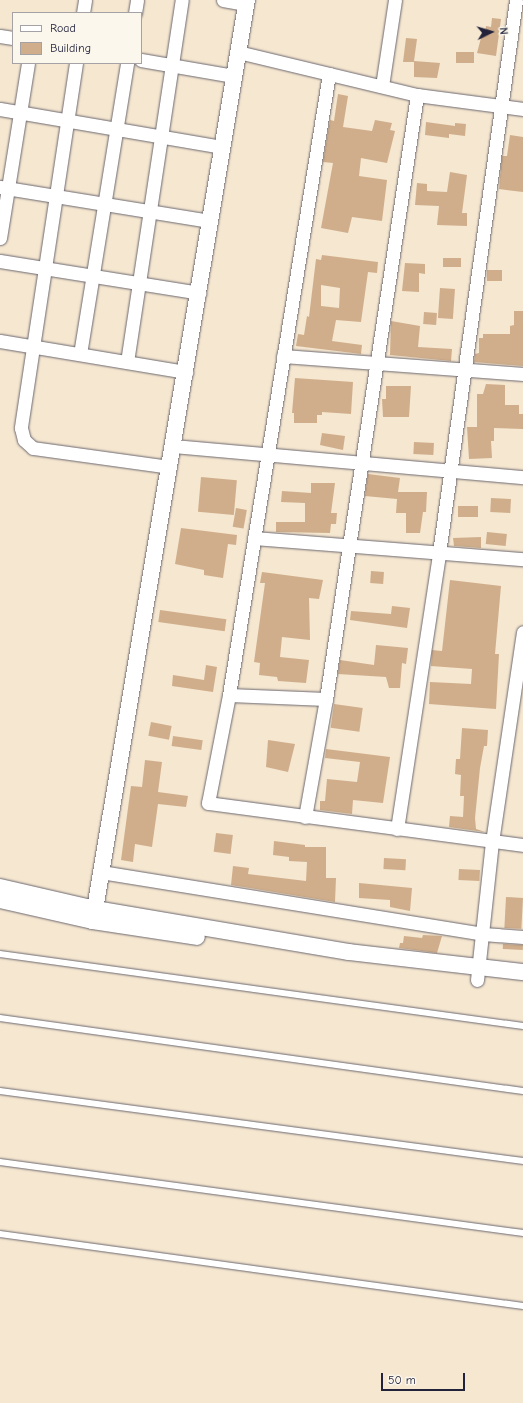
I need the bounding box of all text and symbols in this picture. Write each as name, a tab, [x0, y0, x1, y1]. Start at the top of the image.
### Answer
legend	[12, 12, 142, 64]
north arrow	[471, 12, 511, 52]
text: Road	[50, 21, 76, 35]
text: N	[497, 27, 510, 35]
text: Building	[50, 41, 91, 55]
scale bar	[383, 1365, 467, 1391]
text: 50 m	[388, 1373, 416, 1387]

